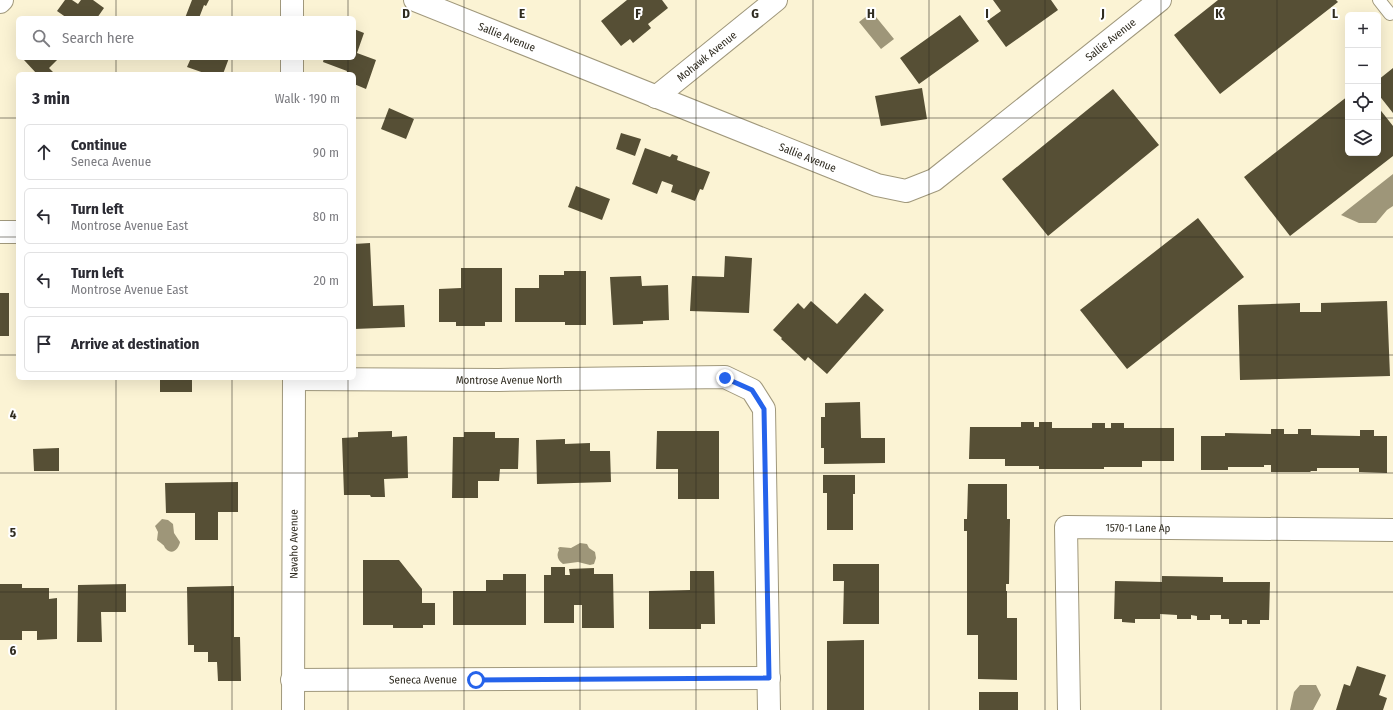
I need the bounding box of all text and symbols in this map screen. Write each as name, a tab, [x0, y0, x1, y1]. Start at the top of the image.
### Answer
text: D	[402, 6, 410, 21]
text: E	[519, 6, 525, 21]
text: F	[635, 6, 641, 21]
text: G	[751, 6, 759, 21]
text: H	[867, 6, 875, 21]
text: I	[985, 6, 989, 21]
text: J	[1100, 6, 1105, 21]
text: K	[1215, 6, 1223, 21]
text: L	[1332, 6, 1338, 21]
map controls	[1345, 12, 1381, 156]
button: +	[1345, 12, 1381, 48]
search box	[16, 16, 356, 60]
street label: Sallie Avenue	[1083, 16, 1139, 64]
street label: Sallie Avenue	[476, 20, 537, 55]
icon: search	[30, 27, 52, 49]
text: Search here	[62, 29, 134, 47]
street label: Mohawk Avenue	[674, 29, 739, 84]
button: −	[1345, 48, 1381, 84]
button: locate	[1345, 84, 1381, 120]
text: 3 min	[32, 88, 70, 109]
text: Walk · 190 m	[275, 91, 340, 106]
button: layers	[1345, 120, 1381, 156]
text: Continue	[71, 136, 127, 154]
street label: Sallie Avenue	[777, 140, 838, 175]
icon: ahead	[33, 141, 55, 163]
text: 90 m	[313, 145, 339, 160]
text: Seneca Avenue	[71, 154, 151, 169]
text: Turn left	[71, 200, 124, 218]
icon: left	[33, 205, 55, 227]
text: 80 m	[313, 209, 339, 224]
text: Montrose Avenue East	[71, 218, 188, 233]
text: Turn left	[71, 264, 124, 282]
icon: left	[33, 269, 55, 291]
text: 20 m	[313, 273, 339, 288]
text: Montrose Avenue East	[71, 282, 188, 297]
icon: arrive	[33, 333, 55, 355]
text: Arrive at destination	[71, 335, 199, 353]
route end	[716, 369, 734, 387]
street label: Montrose Avenue North	[456, 373, 562, 387]
text: 4	[10, 407, 17, 422]
street label: Navaho Avenue	[287, 509, 301, 579]
street label: 1570-1 Lane Ap	[1105, 521, 1171, 535]
text: 5	[10, 525, 16, 540]
text: 6	[10, 643, 17, 658]
route start	[467, 671, 485, 689]
street label: Seneca Avenue	[389, 673, 457, 687]

